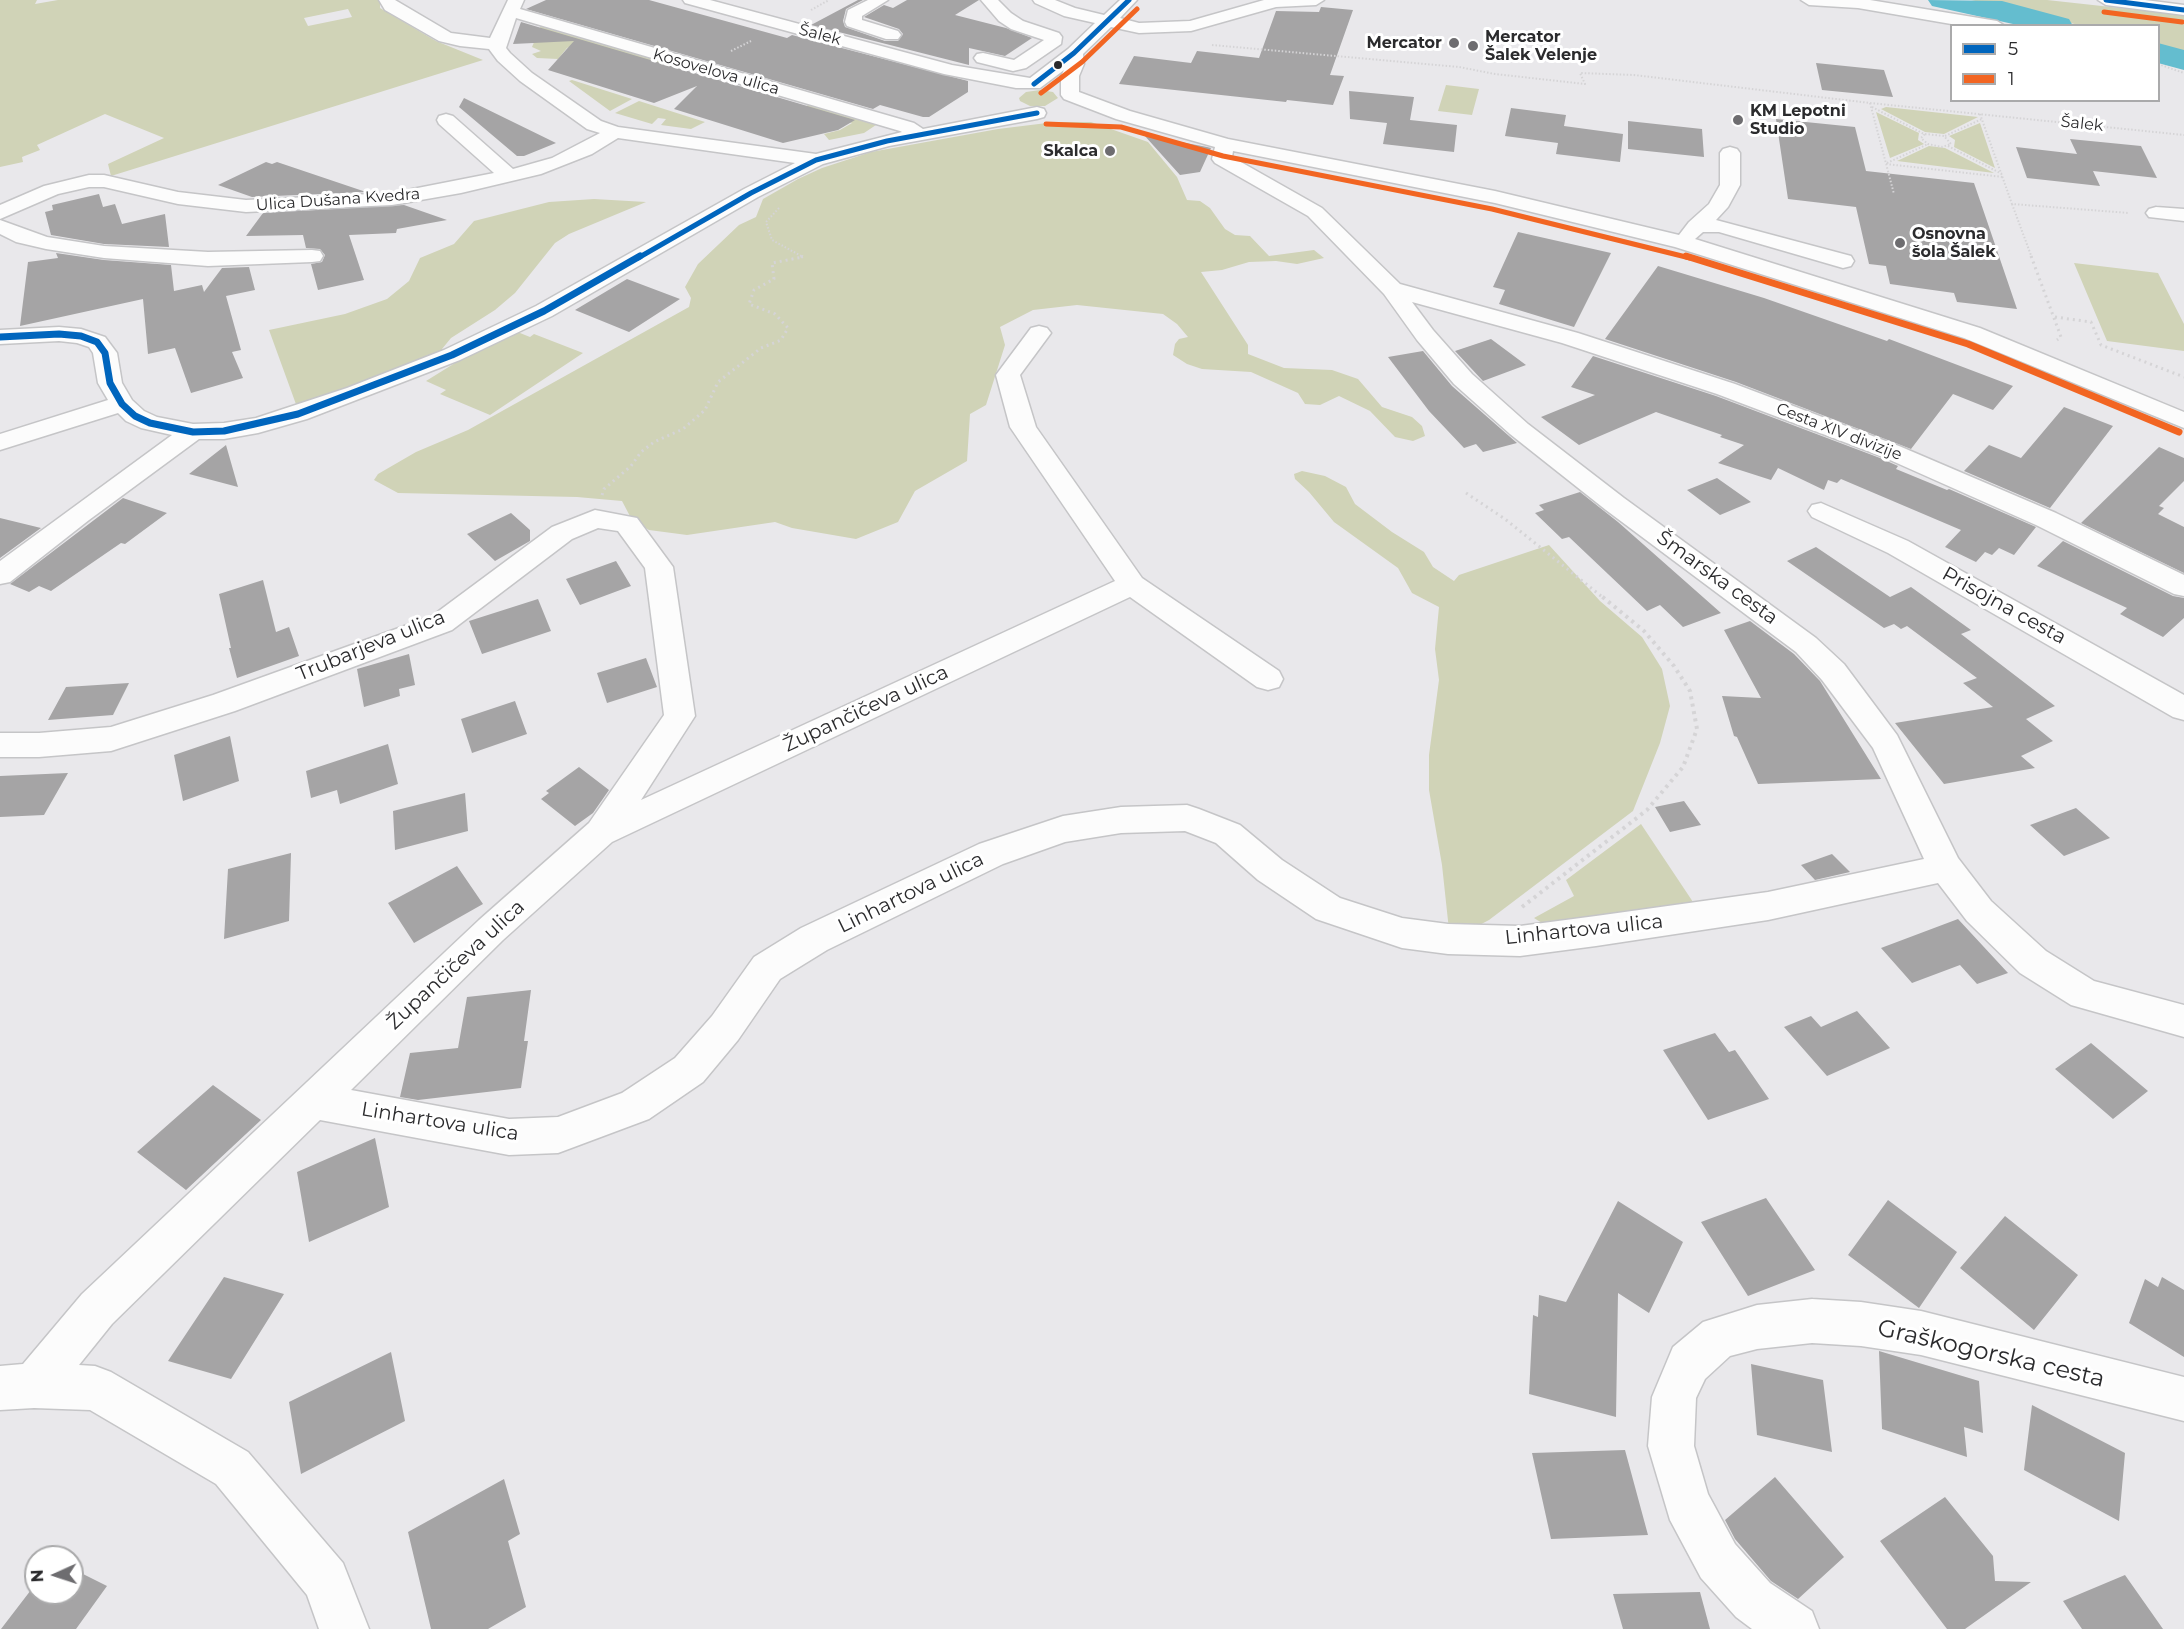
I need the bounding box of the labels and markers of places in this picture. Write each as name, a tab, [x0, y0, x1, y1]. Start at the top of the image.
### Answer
place label: Mercator Šalek Velenje	[1485, 27, 1597, 65]
place label: Mercator	[1366, 33, 1442, 53]
marker: Mercator	[1447, 36, 1461, 50]
marker: Mercator Šalek Velenje	[1466, 39, 1480, 53]
unlabelled marker	[1052, 59, 1064, 71]
place label: KM Lepotni Studio	[1750, 101, 1846, 139]
marker: KM Lepotni Studio	[1731, 113, 1745, 127]
place label: Skalca	[1043, 141, 1098, 161]
marker: Skalca	[1103, 144, 1117, 158]
place label: Osnovna šola Šalek	[1912, 224, 1996, 262]
marker: Osnovna šola Šalek	[1893, 236, 1907, 250]

